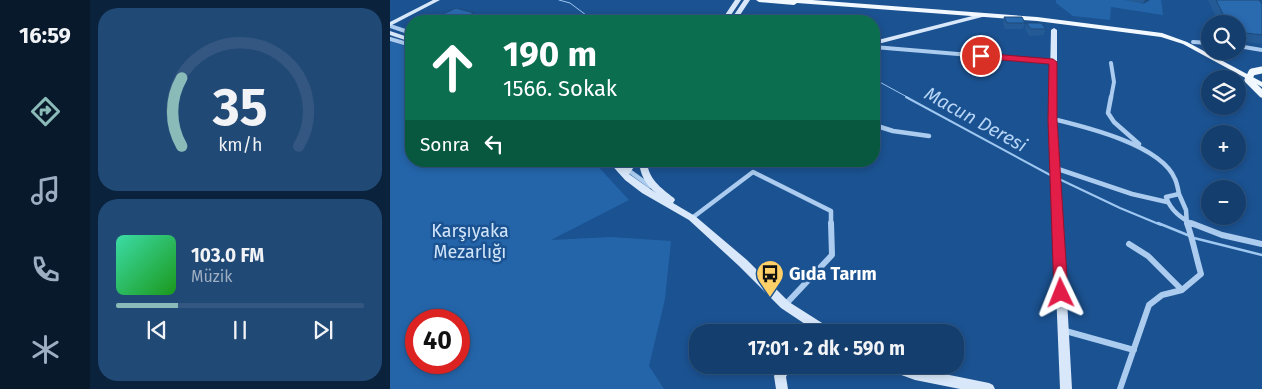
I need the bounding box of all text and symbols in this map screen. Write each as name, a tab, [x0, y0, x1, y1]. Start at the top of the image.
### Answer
map controls	[1201, 15, 1246, 225]
button: search	[1201, 15, 1246, 60]
text: 16:59	[19, 22, 71, 49]
text: 190 m	[503, 33, 597, 75]
icon: ahead	[420, 35, 485, 100]
pin	[960, 35, 1002, 77]
icon: arrive	[967, 42, 995, 70]
button: layers	[1201, 70, 1246, 115]
text: 1566. Sokak	[503, 75, 617, 102]
text: 35	[212, 76, 267, 139]
water label: Macun Deresi	[920, 82, 1032, 157]
icon: directions	[28, 94, 63, 129]
button: +	[1201, 125, 1246, 170]
icon: left	[480, 130, 508, 158]
text: Sonra	[420, 133, 470, 156]
text: km/h	[218, 134, 262, 156]
icon: music	[28, 173, 63, 208]
button: −	[1201, 180, 1246, 225]
park label: Karşıyaka Mezarlığı	[431, 220, 509, 263]
text: 103.0 FM	[191, 244, 264, 267]
icon: phone	[28, 252, 63, 287]
bus stop icon: Gıda Tarım	[755, 259, 785, 298]
place label: Gıda Tarım	[789, 263, 877, 285]
position arrow	[1034, 266, 1086, 318]
text: Müzik	[191, 267, 232, 286]
speed limit sign: 40	[405, 309, 470, 374]
icon: previous	[143, 316, 171, 344]
icon: pause	[226, 316, 254, 344]
icon: next	[309, 316, 337, 344]
icon: climate	[28, 332, 63, 367]
text: 17:01 · 2 dk · 590 m	[748, 337, 905, 360]

